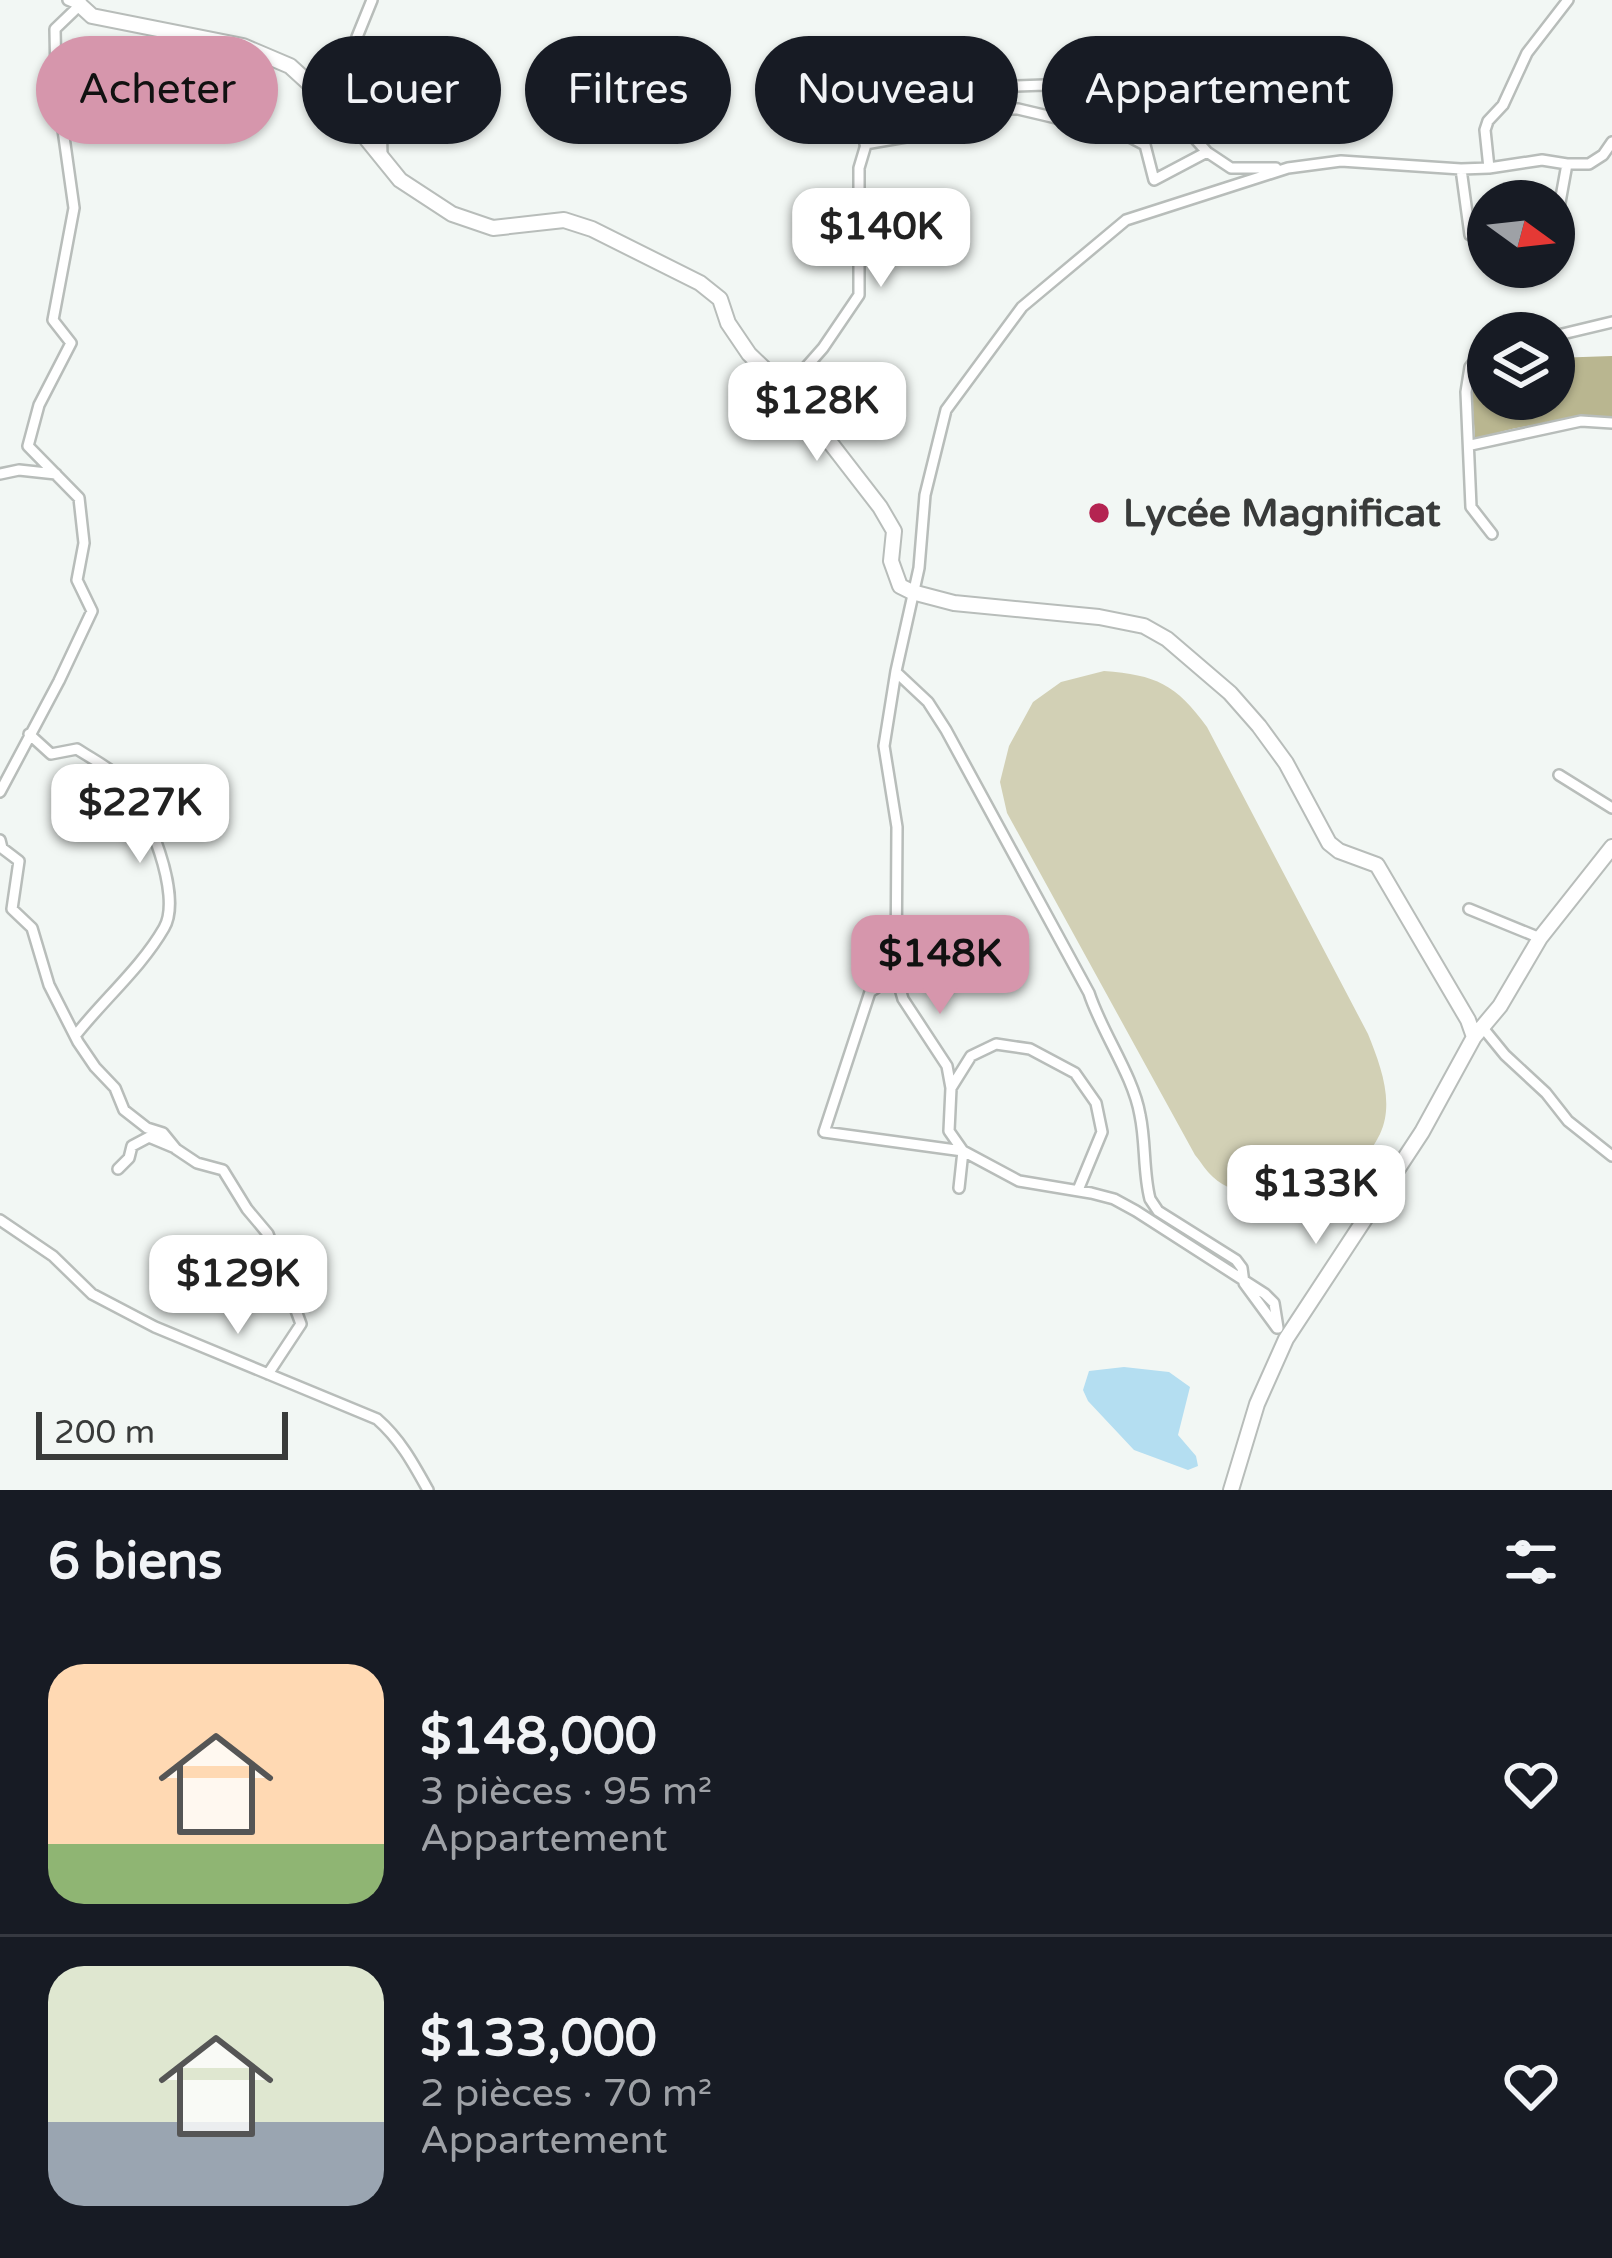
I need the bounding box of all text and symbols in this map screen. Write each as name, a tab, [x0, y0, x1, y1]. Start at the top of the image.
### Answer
chip: Acheter	[36, 36, 278, 144]
chip: Louer	[302, 36, 501, 144]
chip: Filtres	[525, 36, 731, 144]
chip: Nouveau	[755, 36, 1018, 144]
chip: Appartement	[1042, 36, 1393, 144]
north arrow	[1467, 180, 1575, 288]
map controls	[1467, 180, 1575, 420]
pin: $140K	[797, 188, 965, 290]
text: $140K	[819, 203, 943, 250]
button: layers	[1467, 312, 1575, 420]
pin: $128K	[733, 362, 901, 464]
text: $128K	[755, 377, 879, 424]
place label: Lycée Magnificat	[1123, 490, 1441, 537]
marker: Lycée Magnificat	[1086, 500, 1112, 526]
pin: $227K	[56, 764, 224, 866]
text: $227K	[78, 779, 202, 826]
pin: $148K	[856, 915, 1024, 1017]
text: $148K	[878, 930, 1002, 977]
pin: $133K	[1232, 1145, 1400, 1247]
text: $133K	[1254, 1160, 1378, 1207]
pin: $129K	[154, 1235, 322, 1337]
text: $129K	[176, 1250, 300, 1297]
scale bar	[36, 1406, 288, 1459]
text: 200 m	[54, 1413, 155, 1452]
icon: filters	[1498, 1529, 1564, 1595]
text: 6 biens	[48, 1531, 223, 1593]
text: $148,000	[420, 1706, 657, 1768]
icon: home	[144, 1712, 288, 1856]
icon: heart	[1498, 1751, 1564, 1817]
text: 3 pièces · 95 m²	[420, 1768, 712, 1815]
text: Appartement	[420, 1815, 668, 1862]
text: $133,000	[420, 2008, 657, 2070]
icon: home	[144, 2014, 288, 2158]
icon: heart	[1498, 2053, 1564, 2119]
text: 2 pièces · 70 m²	[420, 2070, 712, 2117]
text: Appartement	[420, 2117, 668, 2164]

